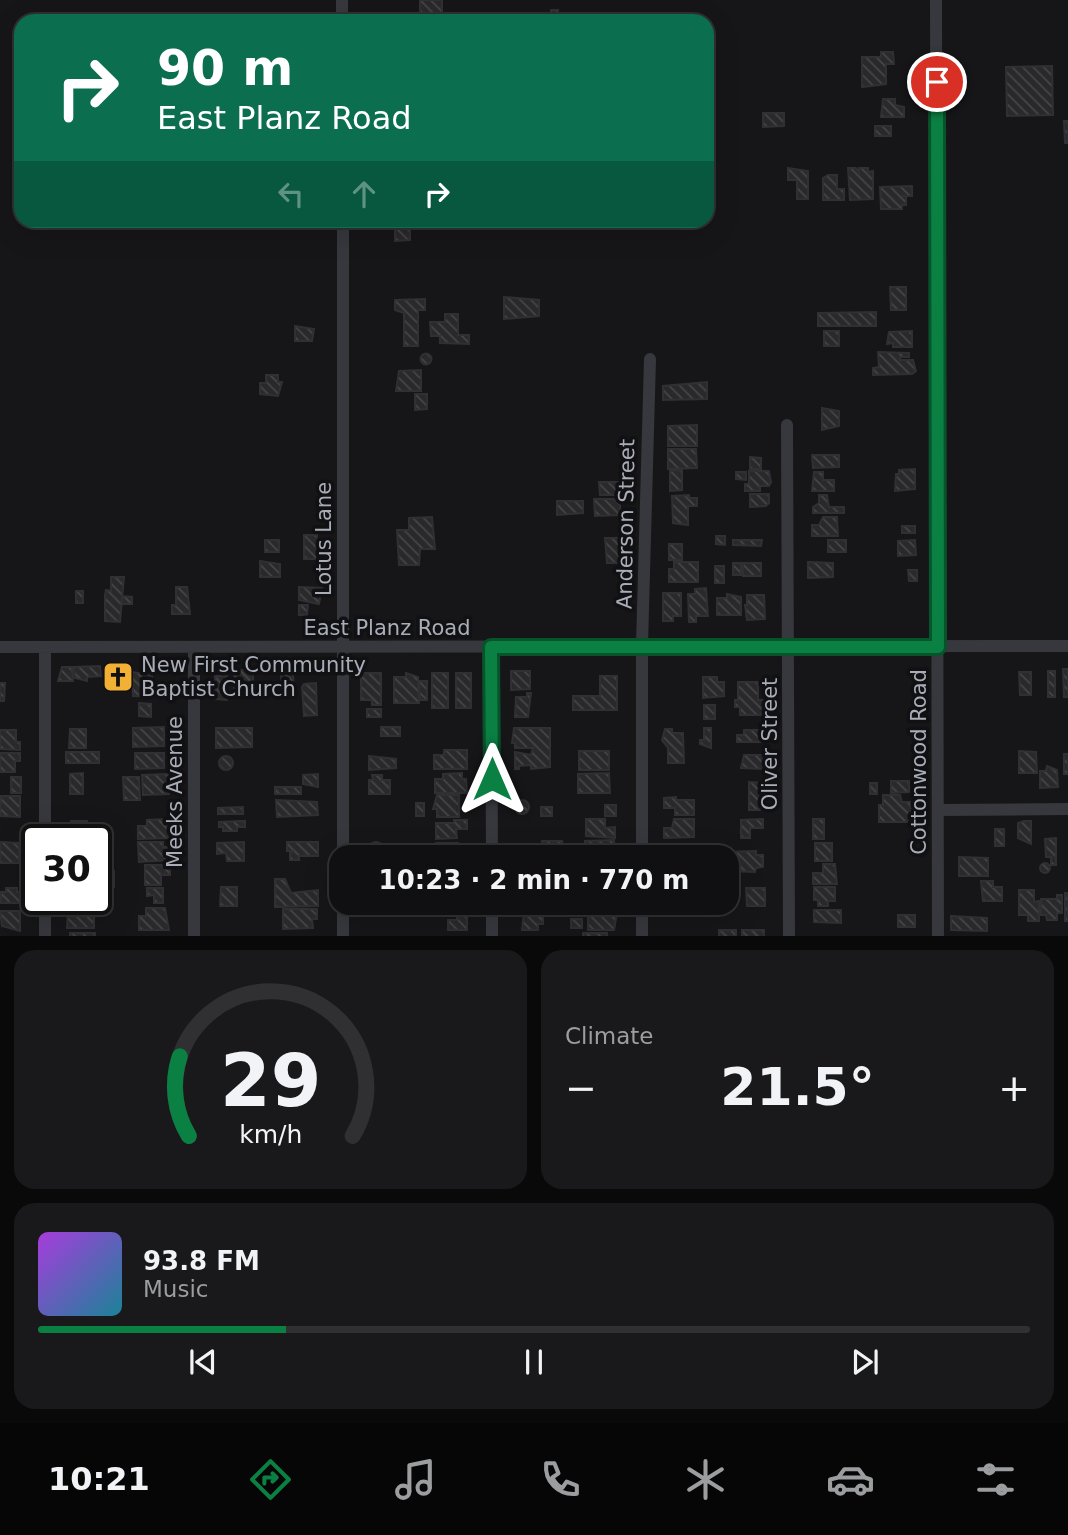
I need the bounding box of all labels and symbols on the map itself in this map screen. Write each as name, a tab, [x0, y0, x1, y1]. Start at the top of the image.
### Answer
pin	[907, 52, 967, 112]
street label: Anderson Street	[613, 439, 639, 609]
street label: Lotus Lane	[312, 482, 336, 596]
street label: East Planz Road	[303, 616, 471, 640]
place label: New First Community Baptist Church	[141, 653, 366, 701]
church icon: New First Community Baptist Church	[101, 660, 135, 694]
street label: Cottonwood Road	[907, 669, 931, 855]
street label: Oliver Street	[758, 678, 782, 810]
street label: Meeks Avenue	[163, 716, 187, 868]
position arrow	[455, 742, 529, 816]
speed limit sign: 30	[21, 824, 112, 915]

